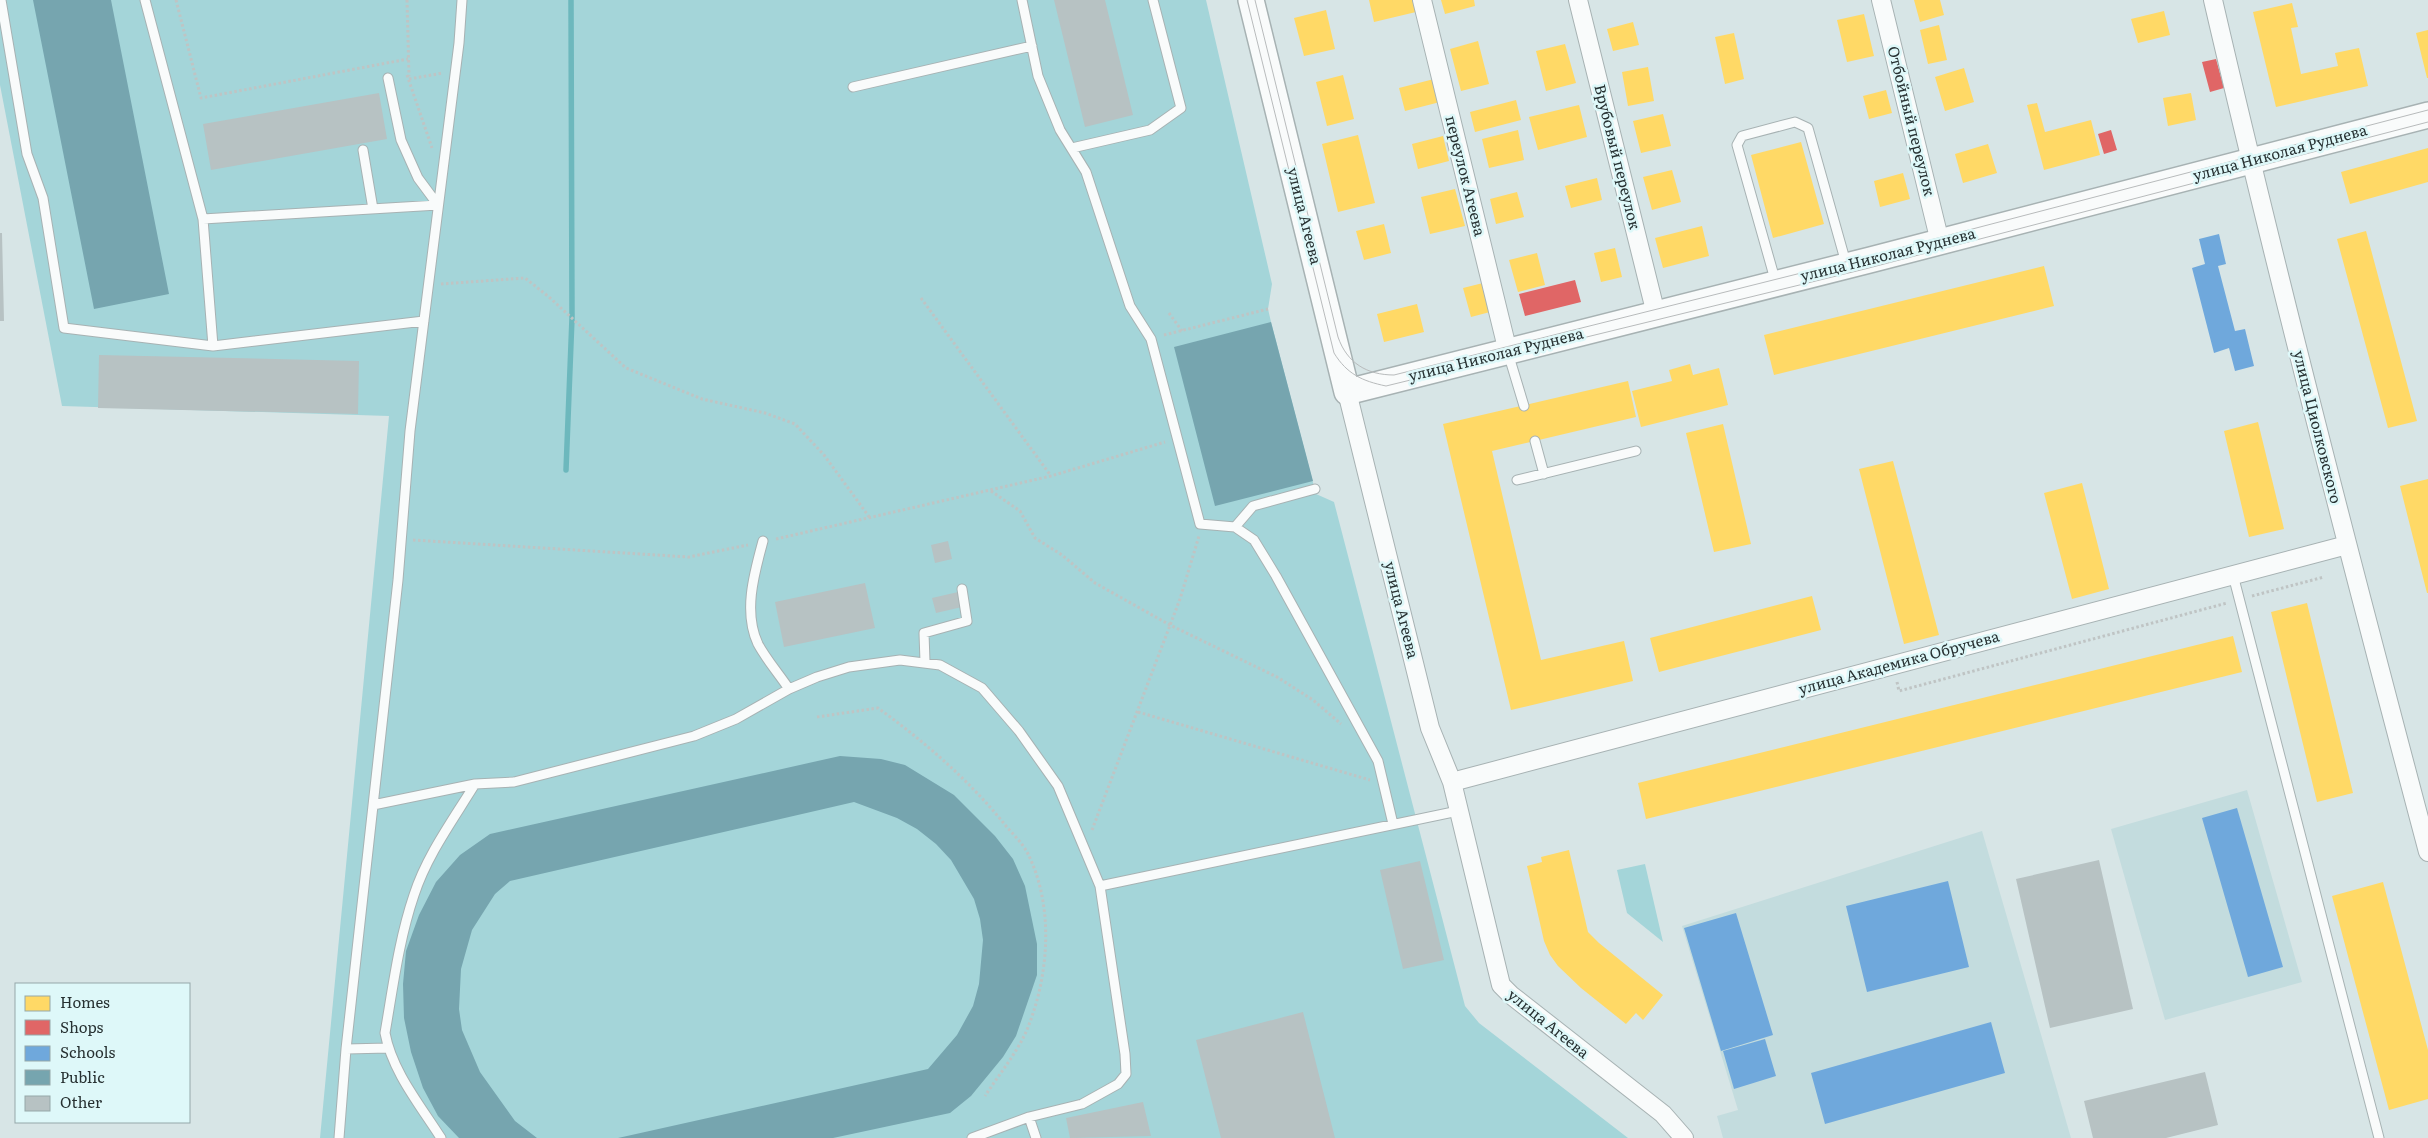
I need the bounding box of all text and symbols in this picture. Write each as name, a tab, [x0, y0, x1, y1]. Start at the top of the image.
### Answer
street label: Отбойный переулок	[1883, 43, 1942, 198]
street label: Врубовый переулок	[1589, 82, 1648, 232]
street label: переулок Агеева	[1440, 113, 1493, 239]
street label: улица Николая Руднева	[2190, 117, 2370, 186]
street label: улица Агеева	[1282, 165, 1329, 267]
street label: улица Николая Руднева	[1798, 220, 1978, 286]
street label: улица Николая Руднева	[1406, 320, 1586, 386]
street label: улица Циолковского	[2288, 348, 2349, 506]
street label: улица Агеева	[1379, 559, 1426, 661]
street label: улица Академика Обручева	[1796, 623, 2003, 699]
legend	[15, 983, 190, 1123]
street label: улица Агеева	[1503, 983, 1595, 1064]
text: Homes	[60, 990, 110, 1013]
text: Shops	[60, 1015, 103, 1038]
text: Schools	[60, 1040, 116, 1063]
text: Public	[60, 1065, 105, 1088]
text: Other	[60, 1090, 102, 1113]

